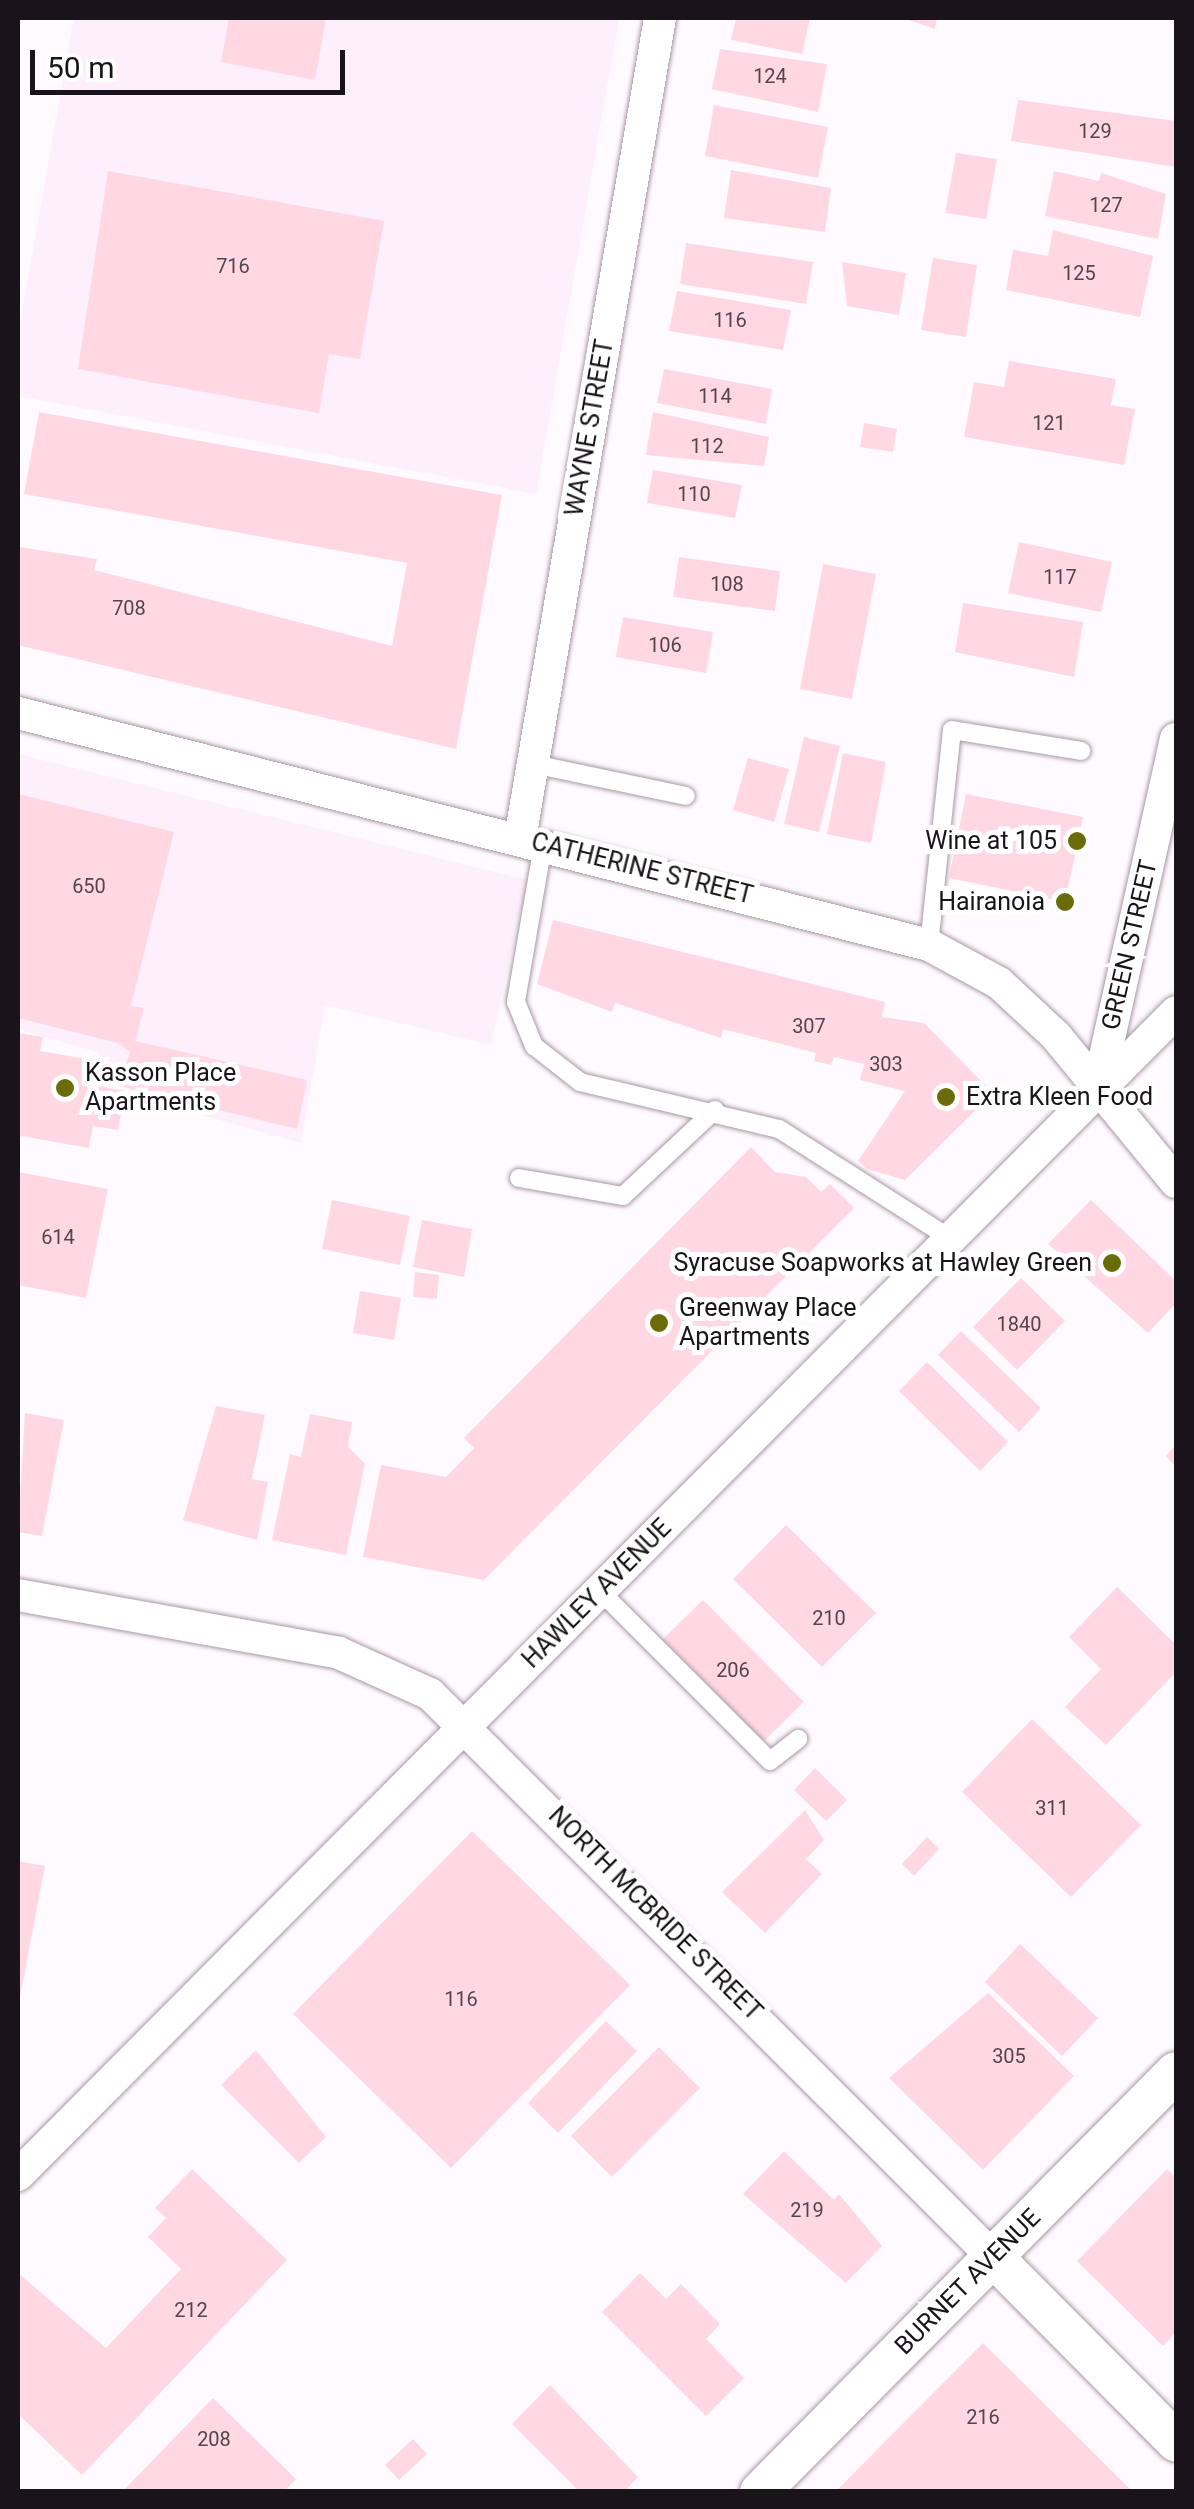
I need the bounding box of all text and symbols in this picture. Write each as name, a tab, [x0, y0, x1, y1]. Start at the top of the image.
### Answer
scale bar	[35, 30, 350, 92]
text: 50 m	[47, 50, 114, 85]
house number: 124	[753, 64, 787, 88]
house number: 129	[1078, 119, 1112, 143]
house number: 127	[1089, 193, 1123, 217]
house number: 716	[216, 254, 250, 278]
house number: 125	[1062, 261, 1096, 285]
house number: 116	[713, 308, 747, 332]
street label: WAYNE STREET	[560, 337, 620, 519]
house number: 114	[698, 384, 732, 408]
house number: 121	[1032, 411, 1066, 435]
house number: 112	[690, 434, 724, 458]
house number: 110	[677, 482, 711, 506]
house number: 117	[1043, 565, 1077, 589]
house number: 108	[710, 572, 744, 596]
house number: 708	[112, 596, 146, 620]
house number: 106	[648, 633, 682, 657]
place label: Wine at 105	[925, 826, 1057, 856]
street label: CATHERINE STREET	[528, 827, 756, 911]
marker: Wine at 105	[1066, 830, 1088, 852]
street label: GREEN STREET	[1096, 857, 1164, 1033]
house number: 650	[72, 874, 106, 898]
place label: Hairanoia	[938, 887, 1045, 917]
marker: Hairanoia	[1054, 891, 1076, 913]
house number: 307	[792, 1014, 826, 1038]
house number: 303	[869, 1052, 903, 1076]
place label: Kasson Place Apartments	[85, 1059, 236, 1118]
marker: Kasson Place Apartments	[54, 1077, 76, 1099]
place label: Extra Kleen Food	[966, 1082, 1153, 1112]
marker: Extra Kleen Food	[935, 1086, 957, 1108]
house number: 614	[41, 1225, 75, 1249]
place label: Syracuse Soapworks at Hawley Green	[673, 1248, 1092, 1278]
marker: Syracuse Soapworks at Hawley Green	[1101, 1252, 1123, 1274]
place label: Greenway Place Apartments	[679, 1294, 857, 1353]
marker: Greenway Place Apartments	[648, 1312, 670, 1334]
house number: 1840	[997, 1312, 1041, 1336]
street label: HAWLEY AVENUE	[516, 1513, 678, 1675]
house number: 210	[812, 1606, 846, 1630]
house number: 206	[716, 1658, 750, 1682]
house number: 311	[1035, 1796, 1069, 1820]
street label: NORTH MCBRIDE STREET	[542, 1801, 768, 2027]
house number: 116	[444, 1987, 478, 2011]
house number: 305	[992, 2044, 1026, 2068]
house number: 219	[790, 2198, 824, 2222]
street label: BURNET AVENUE	[889, 2203, 1047, 2361]
house number: 212	[174, 2298, 208, 2322]
house number: 216	[966, 2405, 1000, 2429]
house number: 208	[197, 2427, 231, 2451]

